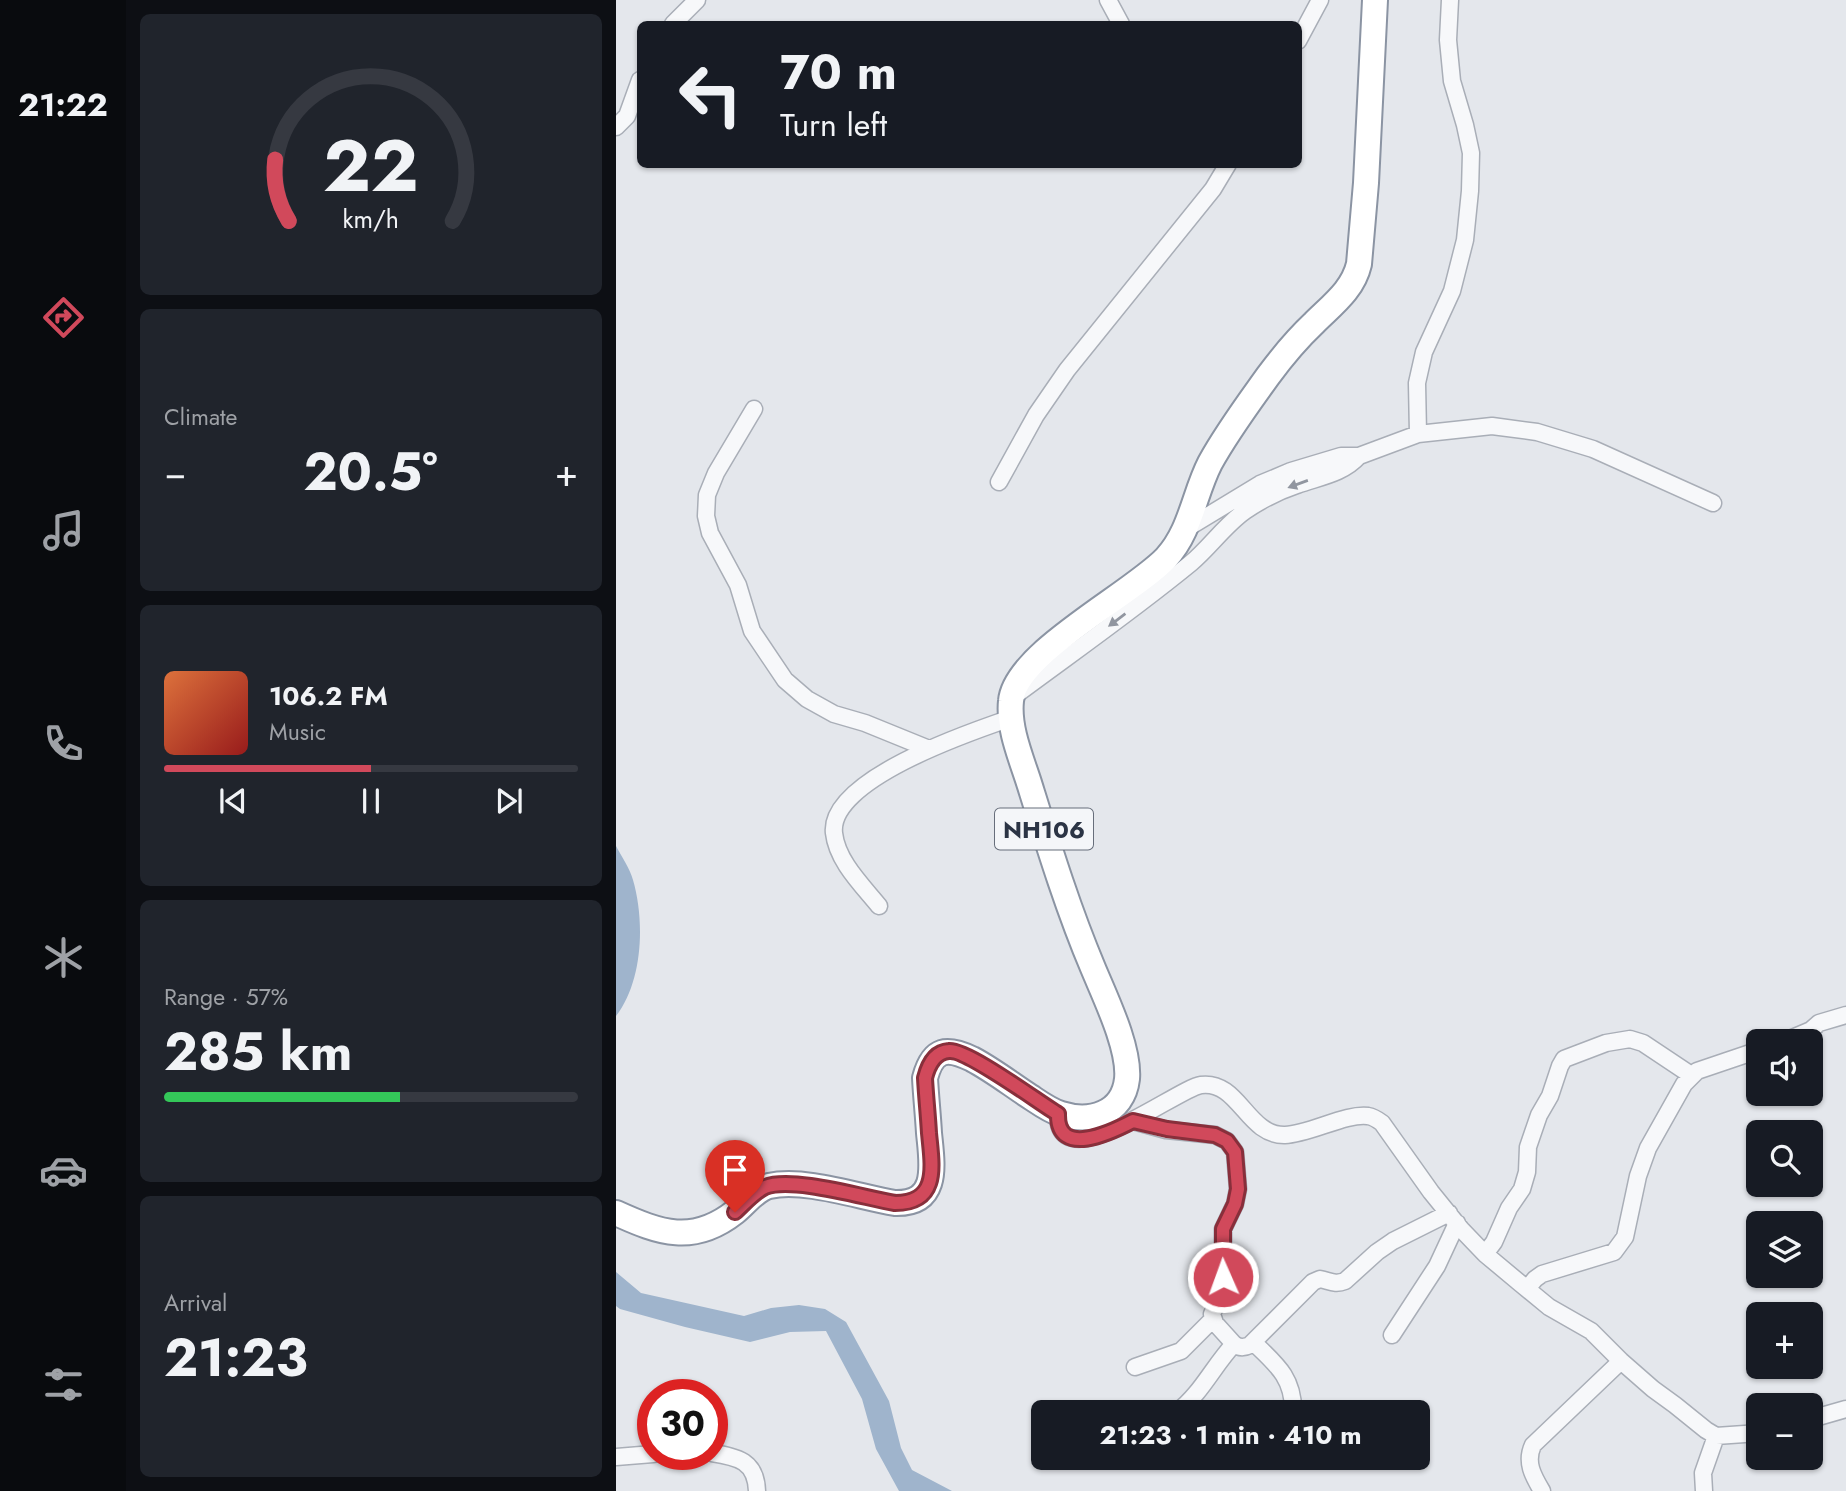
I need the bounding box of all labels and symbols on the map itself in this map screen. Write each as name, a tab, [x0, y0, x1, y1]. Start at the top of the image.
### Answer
one-way arrow	[1288, 479, 1309, 490]
one-way arrow	[1109, 612, 1127, 627]
road number: NH106	[995, 808, 1093, 850]
pin	[705, 1140, 765, 1212]
position arrow	[1186, 1240, 1260, 1314]
speed limit sign: 30	[637, 1379, 728, 1470]

